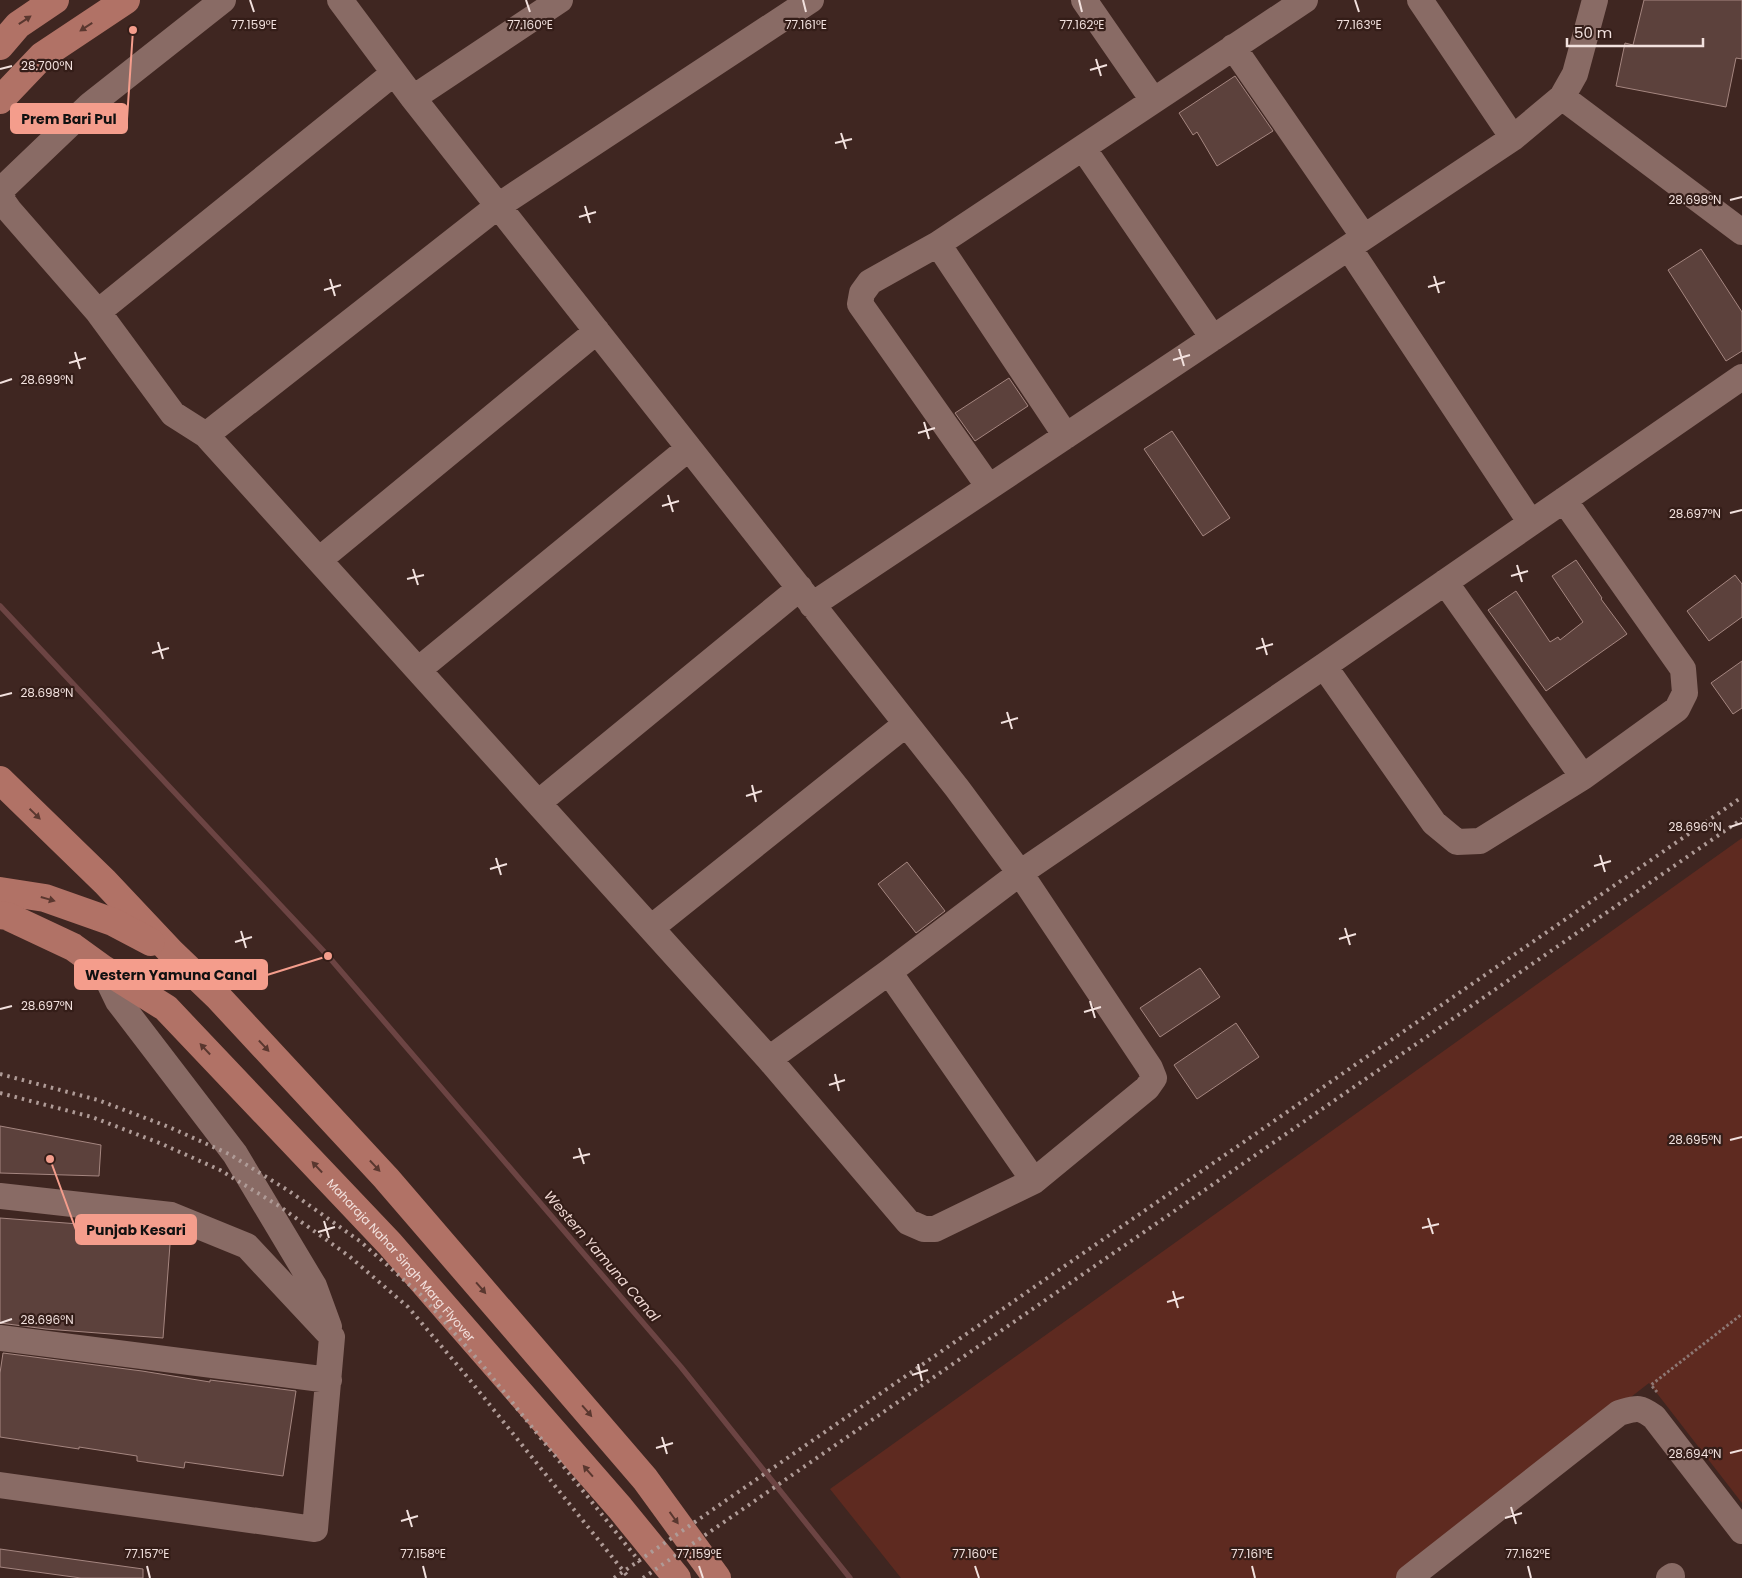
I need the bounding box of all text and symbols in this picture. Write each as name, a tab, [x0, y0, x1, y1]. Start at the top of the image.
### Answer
one-way arrow	[18, 15, 32, 25]
scale bar	[1567, 15, 1703, 47]
text: 77.159°E	[231, 16, 277, 33]
text: 77.160°E	[507, 16, 553, 33]
text: 77.161°E	[785, 16, 827, 33]
text: 77.162°E	[1059, 16, 1105, 33]
text: 77.163°E	[1336, 16, 1382, 33]
one-way arrow	[79, 22, 92, 32]
text: 50 m	[1574, 22, 1612, 43]
text: 28.700°N	[21, 57, 73, 74]
callout: Prem Bari Pul	[11, 104, 127, 133]
text: Prem Bari Pul	[21, 109, 117, 129]
text: 28.698°N	[1668, 191, 1722, 208]
text: 28.699°N	[20, 371, 74, 388]
text: 28.697°N	[1669, 505, 1721, 522]
text: 28.698°N	[20, 684, 74, 701]
one-way arrow	[29, 808, 41, 820]
text: 28.696°N	[1668, 818, 1722, 835]
one-way arrow	[41, 896, 56, 904]
callout: Western Yamuna Canal	[75, 960, 267, 989]
text: Western Yamuna Canal	[85, 965, 257, 985]
text: 28.697°N	[21, 997, 73, 1014]
one-way arrow	[258, 1040, 270, 1052]
one-way arrow	[199, 1043, 211, 1055]
text: 28.695°N	[1668, 1131, 1722, 1148]
one-way arrow	[369, 1159, 381, 1171]
one-way arrow	[311, 1161, 323, 1173]
street label: Maharaja Nahar Singh Marg Flyover	[323, 1174, 480, 1345]
water label: Western Yamuna Canal	[539, 1186, 665, 1326]
callout: Punjab Kesari	[76, 1215, 196, 1244]
text: Punjab Kesari	[86, 1220, 186, 1240]
one-way arrow	[475, 1282, 487, 1294]
text: 28.696°N	[20, 1311, 74, 1328]
one-way arrow	[582, 1405, 593, 1418]
text: 28.694°N	[1668, 1445, 1722, 1462]
one-way arrow	[582, 1465, 593, 1478]
one-way arrow	[669, 1511, 679, 1525]
text: 77.157°E	[125, 1545, 169, 1562]
text: 77.158°E	[400, 1545, 446, 1562]
text: 77.159°E	[676, 1545, 722, 1562]
text: 77.160°E	[952, 1545, 998, 1562]
text: 77.161°E	[1231, 1545, 1273, 1562]
text: 77.162°E	[1505, 1545, 1551, 1562]

